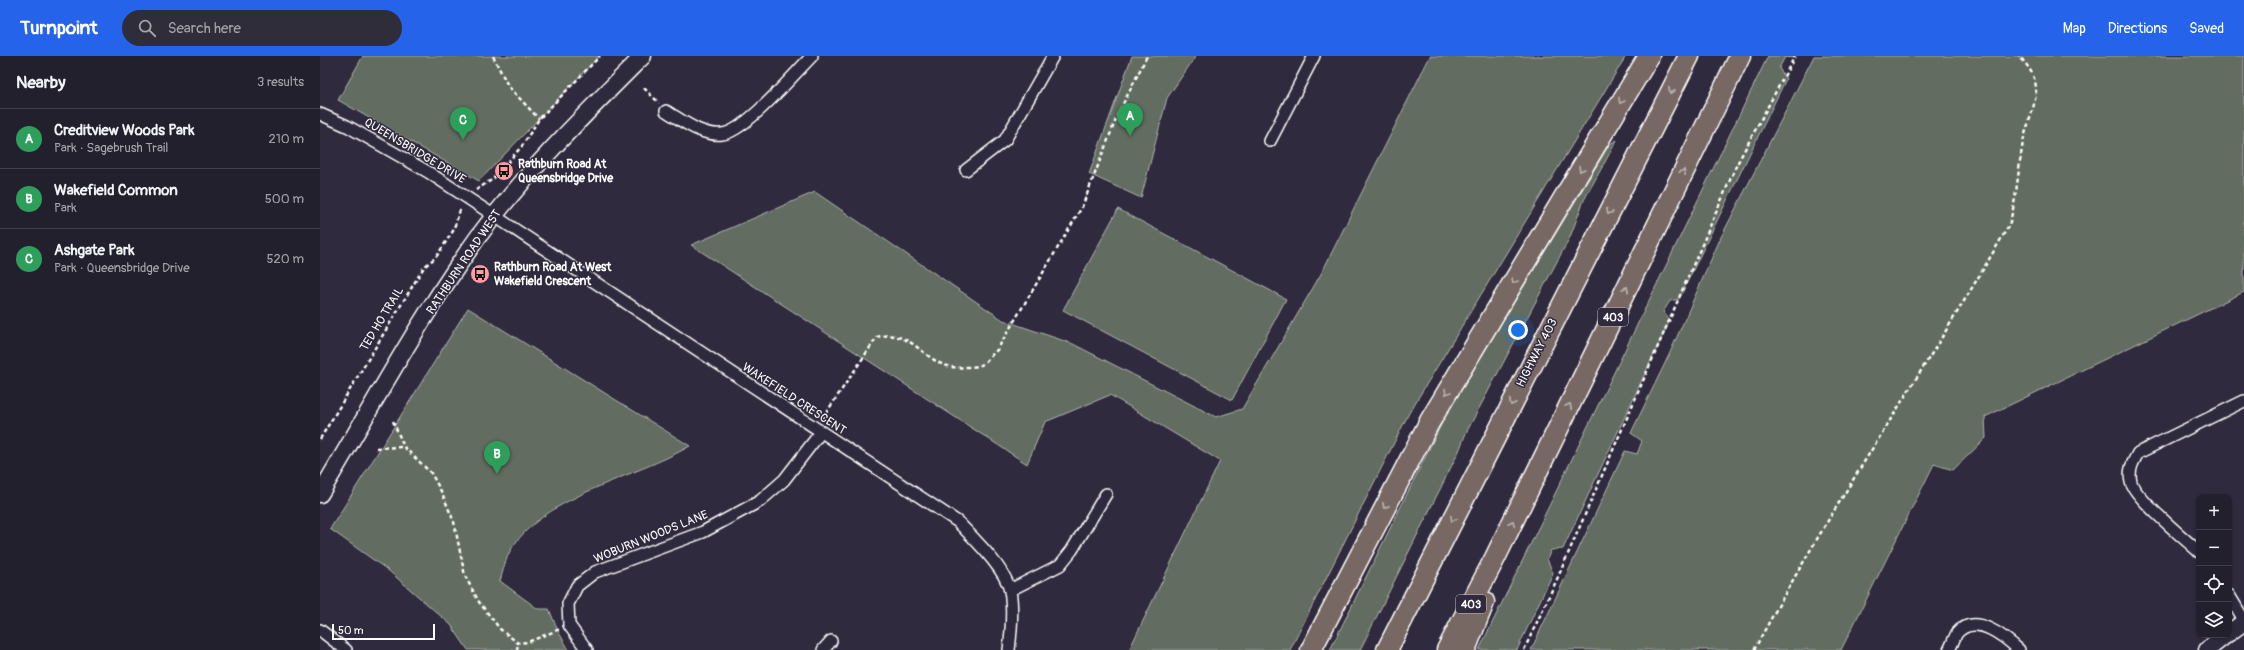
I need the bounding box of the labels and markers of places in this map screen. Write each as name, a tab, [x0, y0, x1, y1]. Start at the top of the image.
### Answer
pin: A	[1117, 103, 1143, 136]
pin: C	[450, 107, 476, 140]
place label: Rathburn Road At Queensbridge Drive	[518, 157, 614, 186]
bus stop icon: Rathburn Road At Queensbridge Drive	[493, 160, 515, 182]
place label: Rathburn Road At West Wakefield Crescent	[494, 260, 612, 289]
bus stop icon: Rathburn Road At West Wakefield Crescent	[469, 263, 491, 285]
pin: B	[484, 441, 510, 474]

